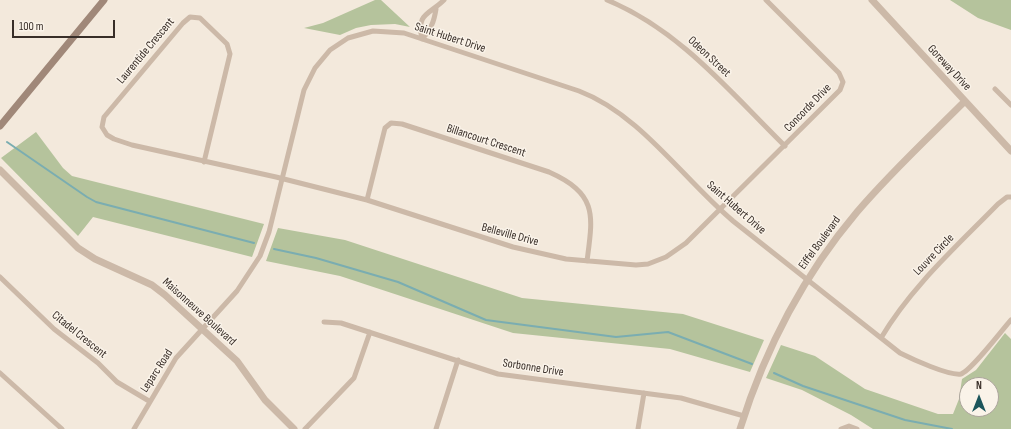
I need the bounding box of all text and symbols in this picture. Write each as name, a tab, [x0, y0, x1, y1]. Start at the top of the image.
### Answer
scale bar	[14, 12, 117, 38]
street label: Laurentide Crescent	[114, 15, 178, 87]
text: 100 m	[19, 19, 44, 34]
street label: Saint Hubert Drive	[413, 20, 487, 56]
street label: Odeon Street	[685, 34, 733, 80]
street label: Goreway Drive	[924, 42, 974, 94]
street label: Concorde Drive	[781, 81, 835, 135]
street label: Billancourt Crescent	[445, 121, 527, 161]
street label: Saint Hubert Drive	[703, 178, 769, 238]
street label: Eiffel Boulevard	[796, 214, 844, 272]
street label: Belleville Drive	[480, 220, 540, 250]
street label: Louvre Circle	[911, 231, 957, 279]
street label: Maisonneuve Boulevard	[159, 275, 239, 349]
street label: Citadel Crescent	[48, 308, 110, 362]
street label: Leparc Road	[138, 347, 176, 395]
street label: Sorbonne Drive	[502, 356, 564, 380]
north arrow	[959, 377, 999, 417]
text: N	[976, 379, 982, 392]

